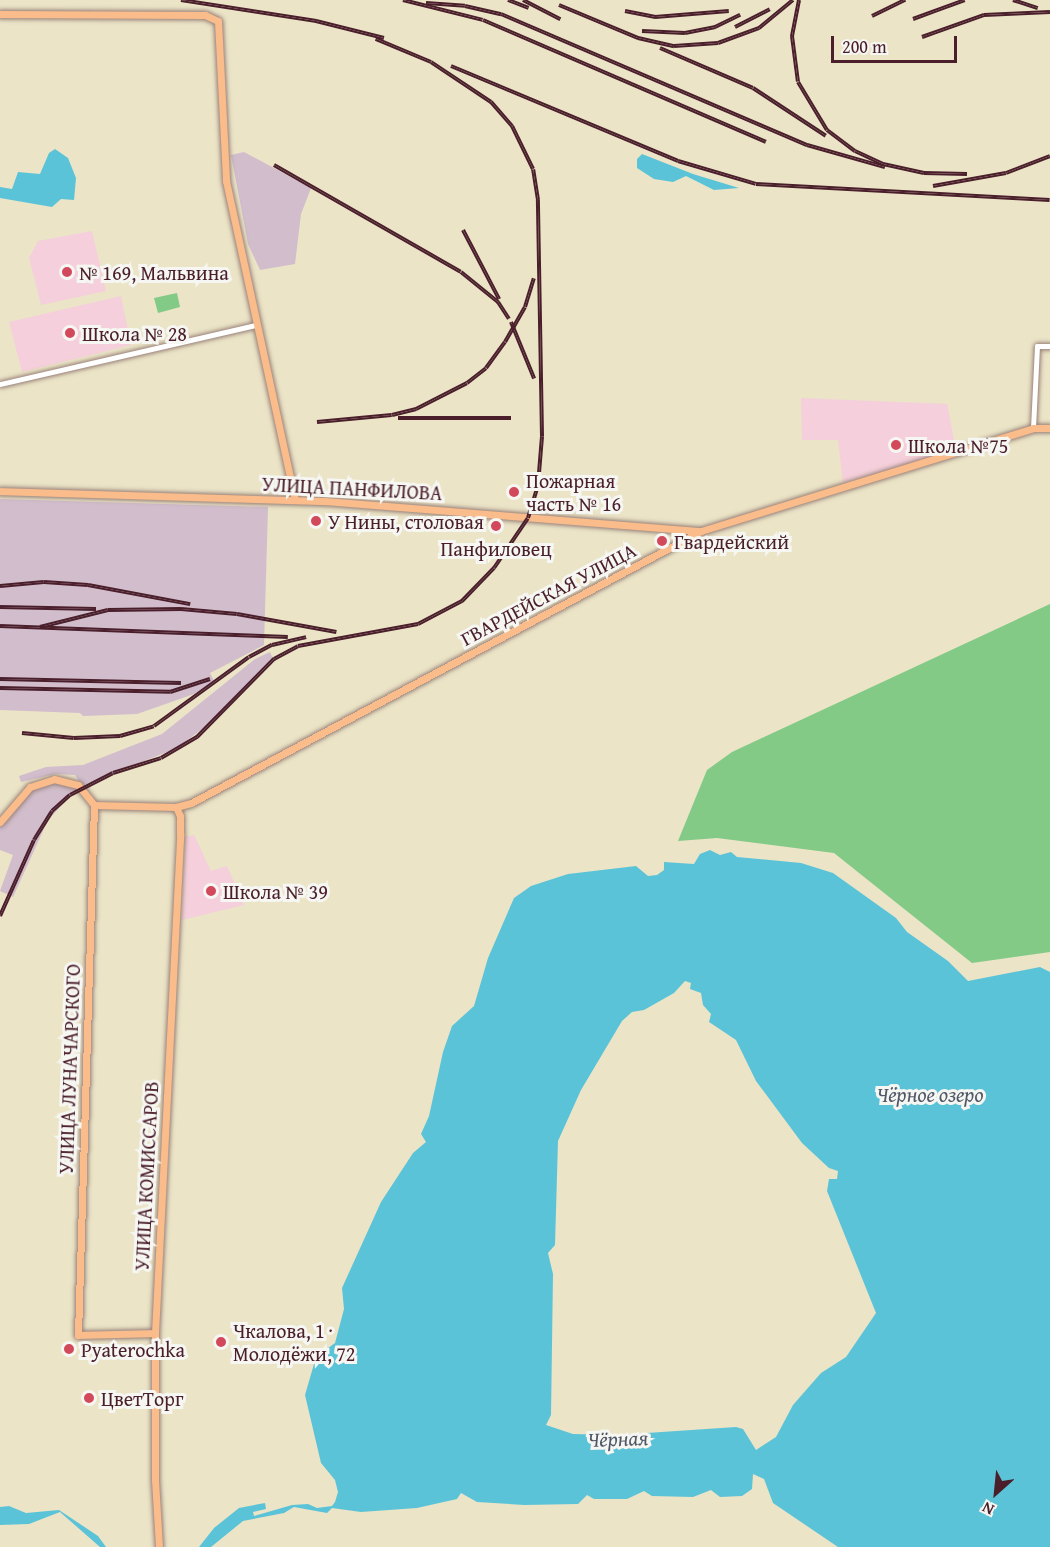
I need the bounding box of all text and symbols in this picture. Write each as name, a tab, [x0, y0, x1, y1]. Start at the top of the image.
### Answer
scale bar	[834, 24, 960, 62]
text: 200 m	[842, 33, 887, 60]
place label: № 169, Мальвина	[79, 260, 229, 284]
marker: № 169, Мальвина	[60, 265, 74, 279]
place label: Школа № 28	[82, 321, 187, 345]
marker: Школа № 28	[63, 326, 77, 340]
place label: Школа №75	[908, 433, 1008, 457]
marker: Школа №75	[889, 438, 903, 452]
place label: Пожарная часть № 16	[526, 468, 621, 515]
street label: УЛИЦА ПАНФИЛОВА	[261, 471, 443, 505]
marker: Пожарная часть № 16	[507, 485, 521, 499]
place label: У Нины, столовая	[328, 509, 484, 533]
marker: У Нины, столовая	[309, 514, 323, 528]
marker: Панфиловец	[489, 519, 503, 533]
place label: Гвардейский	[674, 529, 789, 553]
marker: Гвардейский	[655, 534, 669, 548]
place label: Панфиловец	[440, 536, 552, 560]
street label: ГВАРДЕЙСКАЯ УЛИЦА	[456, 538, 640, 650]
place label: Школа № 39	[223, 879, 328, 903]
marker: Школа № 39	[204, 884, 218, 898]
street label: УЛИЦА ЛУНАЧАРСКОГО	[53, 963, 85, 1175]
street label: УЛИЦА КОМИССАРОВ	[129, 1081, 163, 1271]
water label: Чёрное озеро	[877, 1082, 983, 1108]
place label: Чкалова, 1 · Молодёжи, 72	[233, 1318, 355, 1365]
marker: Чкалова, 1 · Молодёжи, 72	[214, 1335, 228, 1349]
place label: Pyaterochka	[81, 1337, 185, 1361]
marker: Pyaterochka	[62, 1342, 76, 1356]
place label: ЦветТорг	[101, 1386, 183, 1410]
marker: ЦветТорг	[82, 1391, 96, 1405]
water label: Чёрная	[587, 1425, 649, 1453]
north arrow	[966, 1463, 1026, 1523]
text: N	[978, 1496, 998, 1522]

